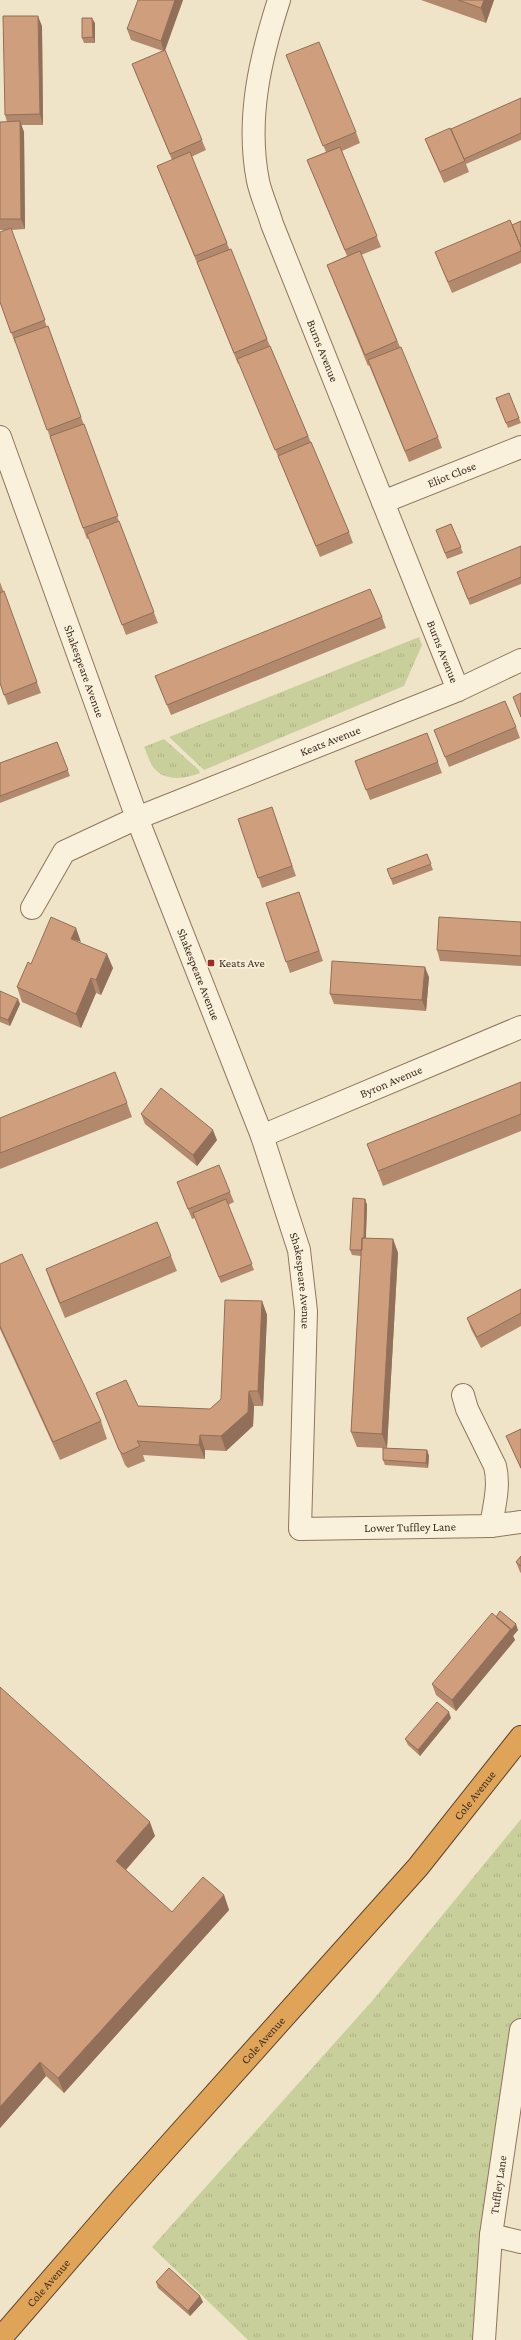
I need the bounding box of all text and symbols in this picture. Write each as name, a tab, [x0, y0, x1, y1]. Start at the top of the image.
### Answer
street label: Burns Avenue	[304, 318, 341, 384]
street label: Eliot Close	[425, 459, 478, 491]
street label: Burns Avenue	[424, 618, 461, 685]
street label: Shakespeare Avenue	[61, 623, 107, 719]
street label: Keats Avenue	[298, 723, 362, 759]
street label: Shakespeare Avenue	[174, 927, 223, 1022]
place label: Keats Ave	[219, 956, 265, 970]
marker: Keats Ave	[206, 958, 216, 968]
street label: Byron Avenue	[358, 1062, 424, 1101]
street label: Shakespeare Avenue	[287, 1231, 313, 1329]
street label: Lower Tuffley Lane	[364, 1520, 456, 1535]
street label: Cole Avenue	[451, 1768, 499, 1823]
street label: Cole Avenue	[238, 2014, 288, 2067]
street label: Tuffley Lane	[487, 2154, 510, 2215]
street label: Cole Avenue	[24, 2256, 73, 2310]

